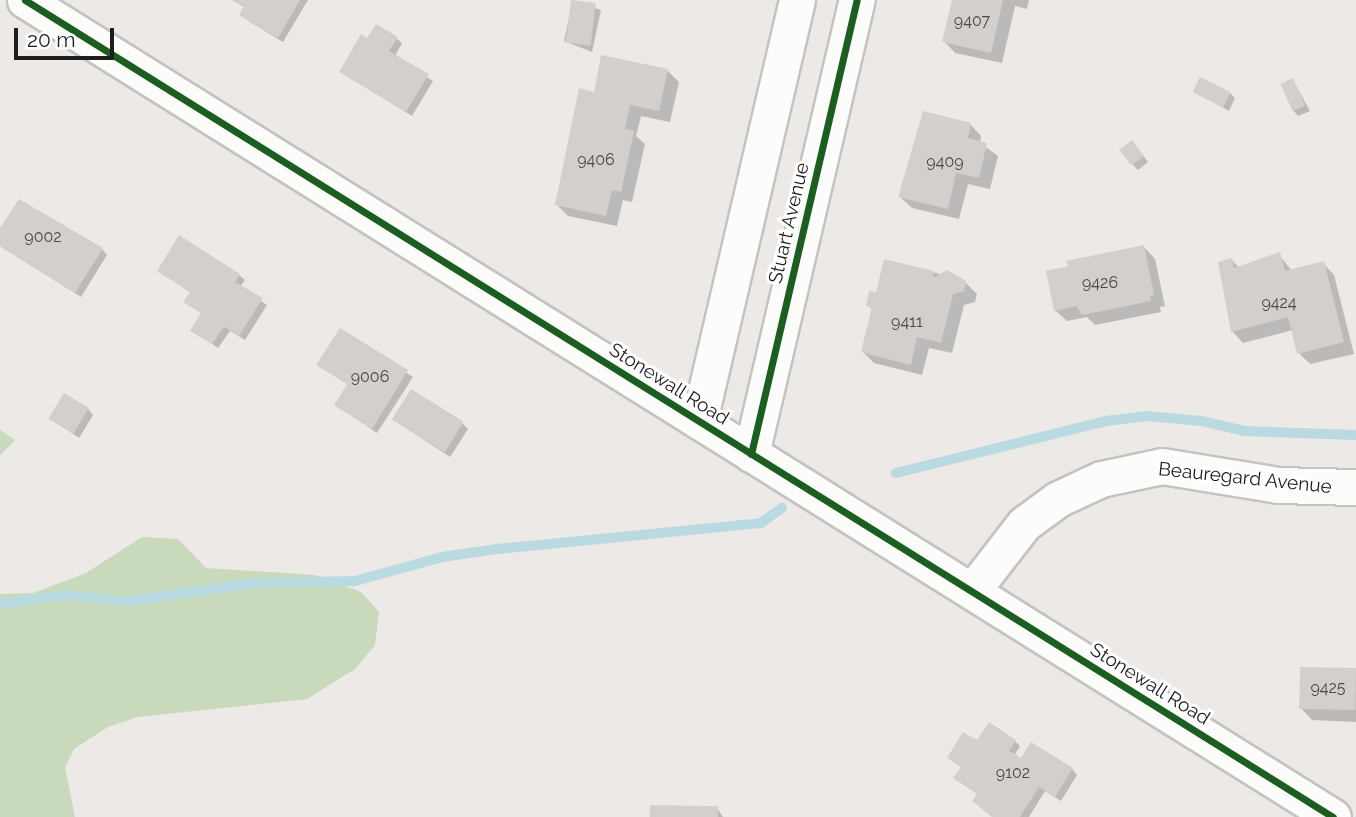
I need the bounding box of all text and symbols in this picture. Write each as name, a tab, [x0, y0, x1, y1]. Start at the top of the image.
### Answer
house number: 9407	[954, 11, 990, 31]
scale bar	[18, 14, 117, 58]
text: 20 m	[27, 27, 75, 52]
house number: 9406	[577, 150, 615, 170]
house number: 9409	[926, 152, 964, 172]
street label: Stuart Avenue	[764, 160, 814, 286]
house number: 9002	[24, 227, 62, 247]
house number: 9426	[1082, 273, 1118, 293]
house number: 9424	[1261, 293, 1297, 313]
house number: 9411	[891, 312, 923, 332]
street label: Stonewall Road	[605, 338, 733, 430]
house number: 9006	[351, 367, 389, 387]
street label: Beauregard Avenue	[1157, 458, 1333, 498]
street label: Stonewall Road	[1086, 638, 1214, 730]
house number: 9425	[1310, 678, 1346, 698]
house number: 9102	[996, 763, 1030, 783]

